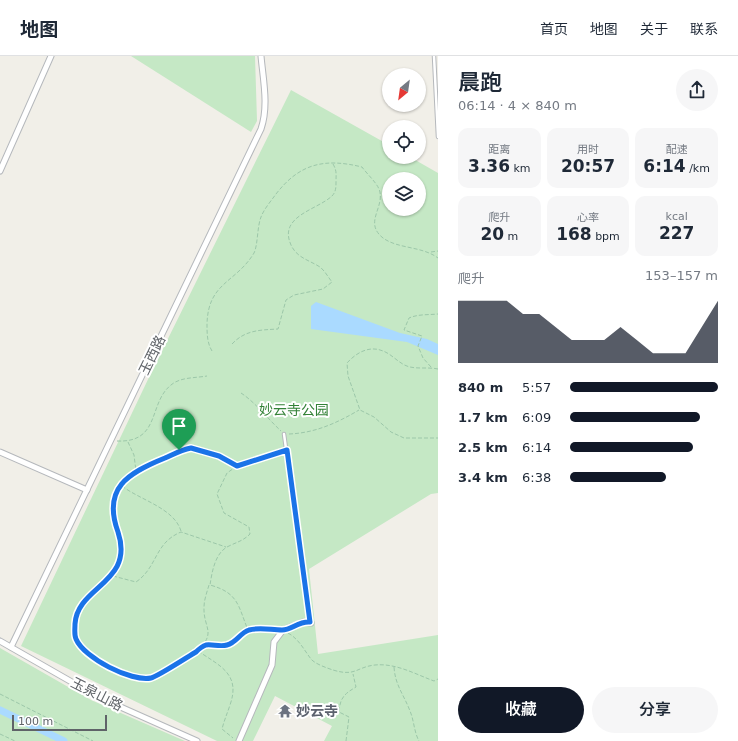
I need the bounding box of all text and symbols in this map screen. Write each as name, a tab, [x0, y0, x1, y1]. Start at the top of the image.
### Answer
text: 地图	[20, 18, 58, 40]
text: 首页	[540, 21, 568, 37]
text: 地图	[590, 21, 618, 37]
text: 关于	[640, 21, 668, 37]
text: 联系	[690, 21, 718, 37]
north arrow	[382, 68, 426, 112]
map controls	[382, 68, 426, 216]
button: share	[676, 69, 718, 111]
text: 晨跑	[458, 70, 502, 95]
text: 06:14 · 4 × 840 m	[458, 98, 577, 113]
button: locate	[382, 120, 426, 164]
text: 距离	[488, 143, 510, 156]
text: 用时	[577, 143, 599, 156]
text: 配速	[666, 143, 688, 156]
text: 3.36	[468, 156, 510, 176]
text: 20:57	[561, 156, 615, 176]
text: 6:14	[643, 156, 686, 176]
text: km	[510, 162, 531, 175]
text: /km	[686, 162, 710, 175]
button: layers	[382, 172, 426, 216]
text: kcal	[666, 210, 688, 223]
text: 爬升	[488, 211, 510, 224]
text: 心率	[577, 211, 599, 224]
text: 227	[659, 223, 694, 243]
text: 20	[480, 224, 504, 244]
text: 168	[556, 224, 592, 244]
text: m	[504, 230, 518, 243]
text: bpm	[592, 230, 620, 243]
text: 153–157 m	[645, 268, 718, 283]
text: 爬升	[458, 271, 484, 286]
street label: 玉西路	[136, 333, 168, 377]
text: 840 m	[458, 380, 503, 395]
text: 5:57	[522, 380, 551, 395]
park label: 妙云寺公园	[259, 402, 329, 418]
pin	[162, 409, 196, 450]
text: 1.7 km	[458, 410, 508, 425]
text: 6:09	[522, 410, 551, 425]
icon: arrive	[168, 415, 190, 437]
text: 2.5 km	[458, 440, 508, 455]
text: 6:14	[522, 440, 551, 455]
text: 3.4 km	[458, 470, 508, 485]
text: 6:38	[522, 470, 551, 485]
street label: 玉泉山路	[68, 674, 126, 714]
button: 收藏	[458, 687, 584, 733]
button: 分享	[592, 687, 718, 733]
temple icon: 妙云寺	[277, 703, 293, 719]
place label: 妙云寺	[296, 703, 338, 719]
scale bar	[12, 713, 107, 732]
text: 100 m	[18, 715, 53, 728]

